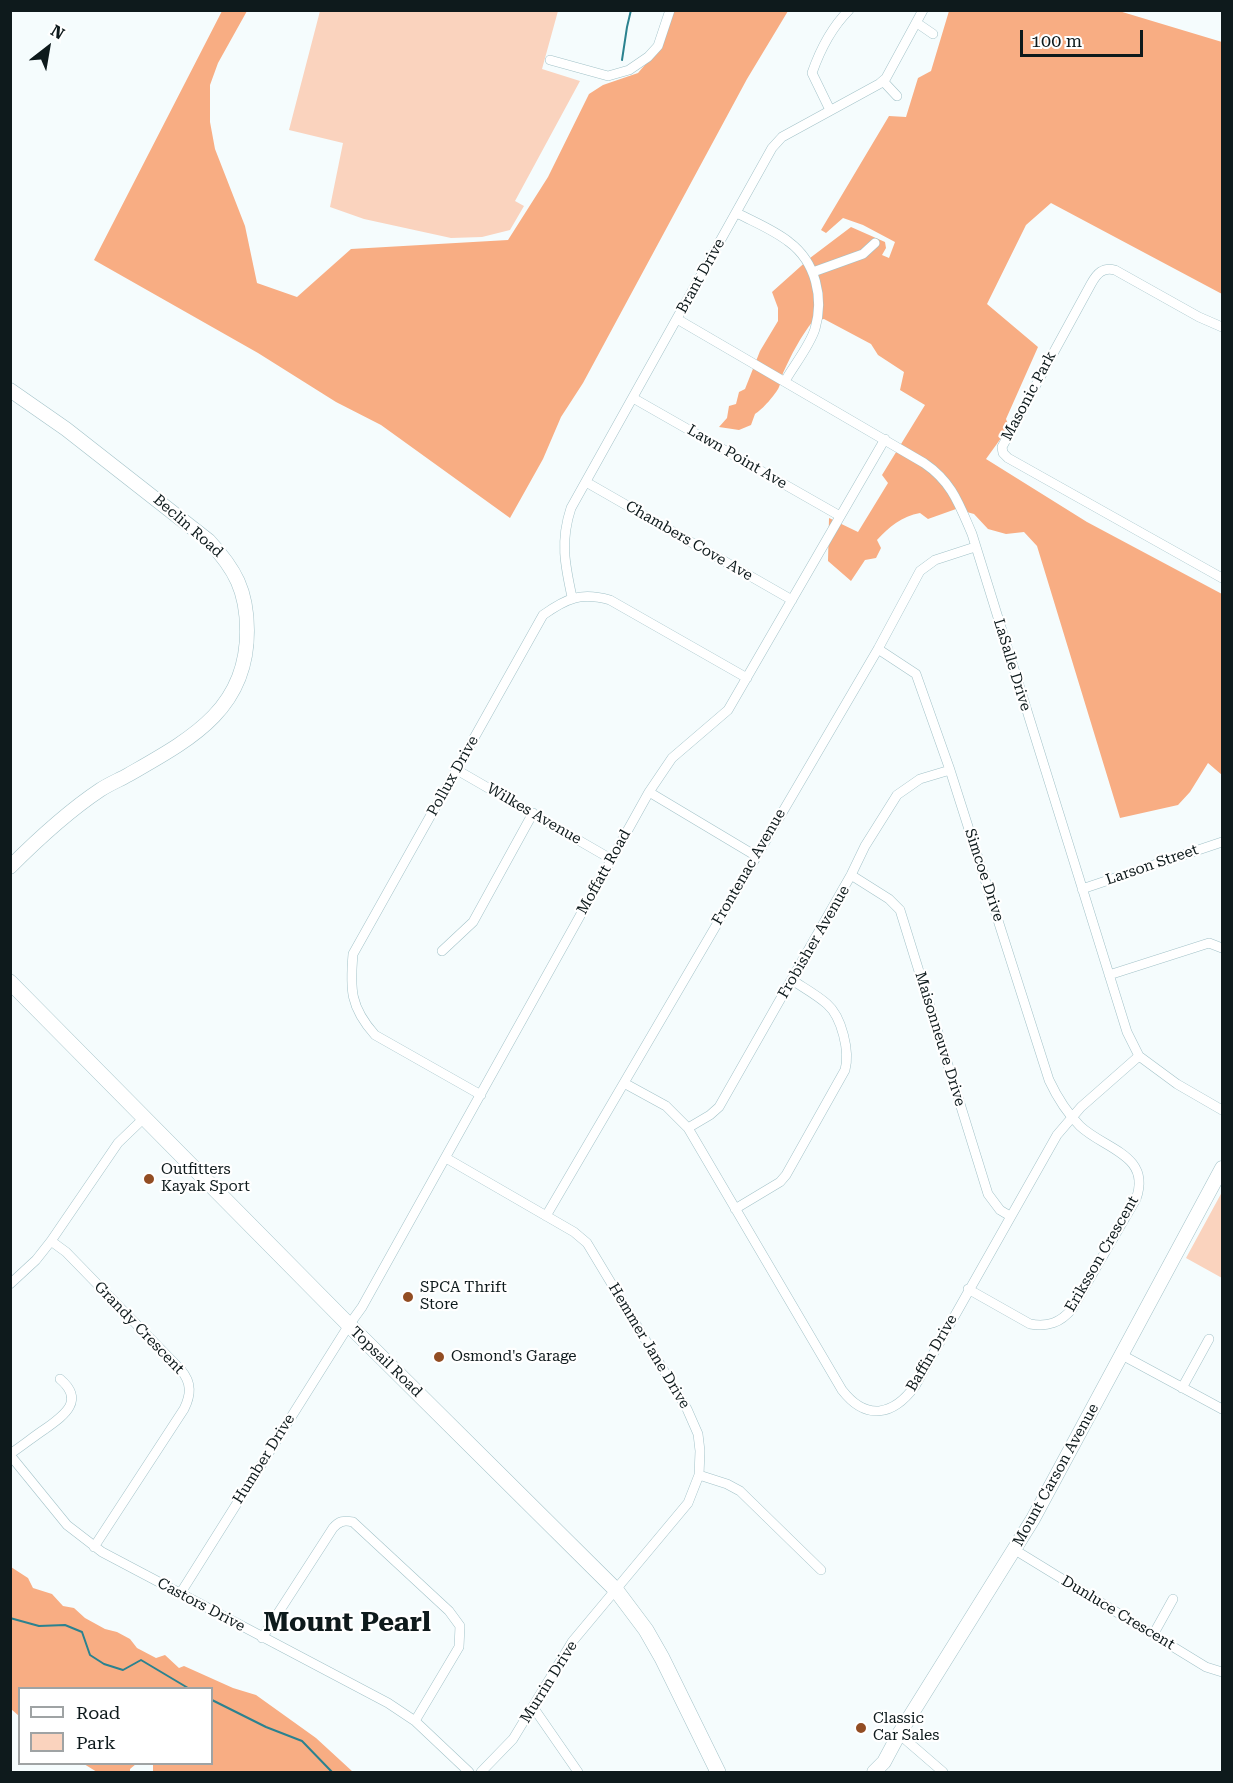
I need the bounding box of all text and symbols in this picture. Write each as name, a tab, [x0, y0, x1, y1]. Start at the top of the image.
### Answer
north arrow	[18, 18, 78, 78]
scale bar	[1023, 18, 1146, 56]
text: N	[47, 21, 68, 43]
text: 100 m	[1031, 30, 1082, 51]
street label: Brant Drive	[673, 236, 729, 316]
street label: Masonic Park	[998, 348, 1060, 444]
street label: Lawn Point Ave	[684, 421, 790, 493]
street label: Beclin Road	[149, 491, 227, 561]
street label: Chambers Cove Ave	[622, 497, 756, 585]
street label: LaSalle Drive	[989, 617, 1035, 713]
street label: Pollux Drive	[424, 733, 482, 819]
street label: Wilkes Avenue	[483, 780, 585, 848]
street label: Frontenac Avenue	[708, 806, 790, 928]
street label: Simcoe Drive	[961, 826, 1007, 924]
street label: Moffatt Road	[573, 827, 635, 917]
street label: Larson Street	[1103, 841, 1201, 889]
street label: Frobisher Avenue	[774, 882, 854, 1002]
street label: Maisonneuve Drive	[911, 969, 969, 1109]
place label: Outfitters Kayak Sport	[161, 1161, 250, 1196]
marker: Outfitters Kayak Sport	[142, 1172, 156, 1186]
street label: Eriksson Crescent	[1062, 1193, 1142, 1315]
street label: Grandy Crescent	[90, 1278, 188, 1378]
place label: SPCA Thrift Store	[420, 1279, 507, 1314]
street label: Hemmer Jane Drive	[604, 1280, 694, 1412]
marker: SPCA Thrift Store	[401, 1290, 415, 1304]
street label: Baffin Drive	[903, 1311, 961, 1395]
street label: Topsail Road	[346, 1323, 426, 1401]
place label: Osmond's Garage	[451, 1348, 577, 1366]
marker: Osmond's Garage	[432, 1350, 446, 1364]
street label: Mount Carson Avenue	[1009, 1401, 1103, 1549]
street label: Humber Drive	[229, 1411, 299, 1507]
street label: Dunluce Crescent	[1058, 1572, 1178, 1654]
street label: Castors Drive	[154, 1574, 248, 1636]
district label: Mount Pearl	[263, 1607, 431, 1639]
street label: Murrin Drive	[517, 1638, 581, 1726]
legend	[18, 1687, 213, 1765]
text: Road	[76, 1702, 120, 1723]
place label: Classic Car Sales	[873, 1710, 939, 1745]
marker: Classic Car Sales	[854, 1721, 868, 1735]
text: Park	[76, 1732, 116, 1753]

